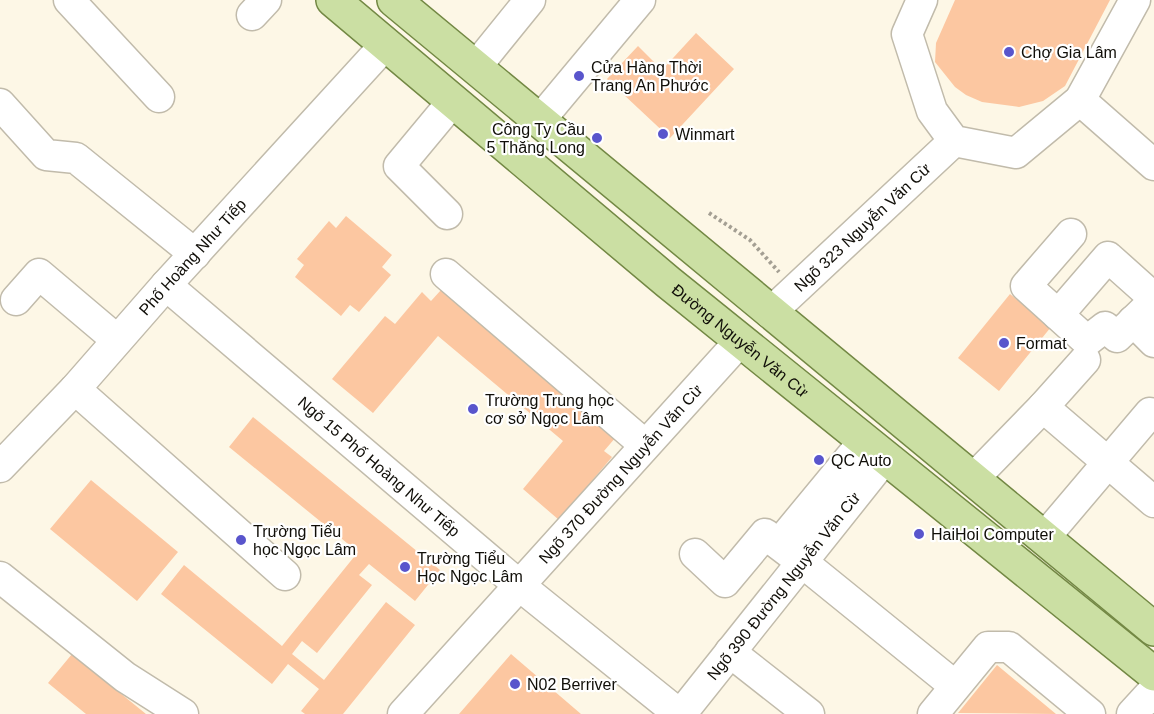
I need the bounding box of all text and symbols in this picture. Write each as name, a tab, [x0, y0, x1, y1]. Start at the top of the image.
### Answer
place label: Chợ Gia Lâm	[1021, 44, 1117, 61]
marker: Chợ Gia Lâm	[1002, 45, 1016, 59]
place label: Cửa Hàng Thời Trang An Phước	[591, 59, 709, 94]
marker: Cửa Hàng Thời Trang An Phước	[572, 69, 586, 83]
place label: Công Ty Cầu 5 Thăng Long	[487, 121, 585, 156]
place label: Winmart	[675, 126, 735, 143]
marker: Winmart	[656, 127, 670, 141]
marker: Công Ty Cầu 5 Thăng Long	[590, 131, 604, 145]
street label: Ngõ 323 Nguyễn Văn Cừ	[791, 160, 934, 295]
street label: Phố Hoàng Như Tiếp	[136, 195, 249, 319]
street label: Đường Nguyễn Văn Cừ	[669, 281, 812, 401]
place label: Format	[1016, 335, 1067, 352]
marker: Format	[997, 336, 1011, 350]
street label: Ngõ 370 Đường Nguyễn Văn Cừ	[536, 381, 706, 567]
place label: Trường Trung học cơ sở Ngọc Lâm	[485, 392, 614, 427]
street label: Ngõ 15 Phố Hoàng Như Tiếp	[295, 393, 463, 540]
marker: Trường Trung học cơ sở Ngọc Lâm	[466, 402, 480, 416]
place label: QC Auto	[831, 452, 892, 469]
marker: QC Auto	[812, 453, 826, 467]
street label: Ngõ 390 Đường Nguyễn Văn Cừ	[704, 489, 864, 683]
place label: Trường Tiểu học Ngọc Lâm	[253, 523, 356, 558]
place label: HaiHoi Computer	[931, 526, 1054, 543]
marker: HaiHoi Computer	[912, 527, 926, 541]
marker: Trường Tiểu học Ngọc Lâm	[234, 533, 248, 547]
place label: Trường Tiểu Học Ngọc Lâm	[417, 550, 523, 585]
marker: Trường Tiểu Học Ngọc Lâm	[398, 560, 412, 574]
place label: N02 Berriver	[527, 676, 617, 693]
marker: N02 Berriver	[508, 677, 522, 691]

